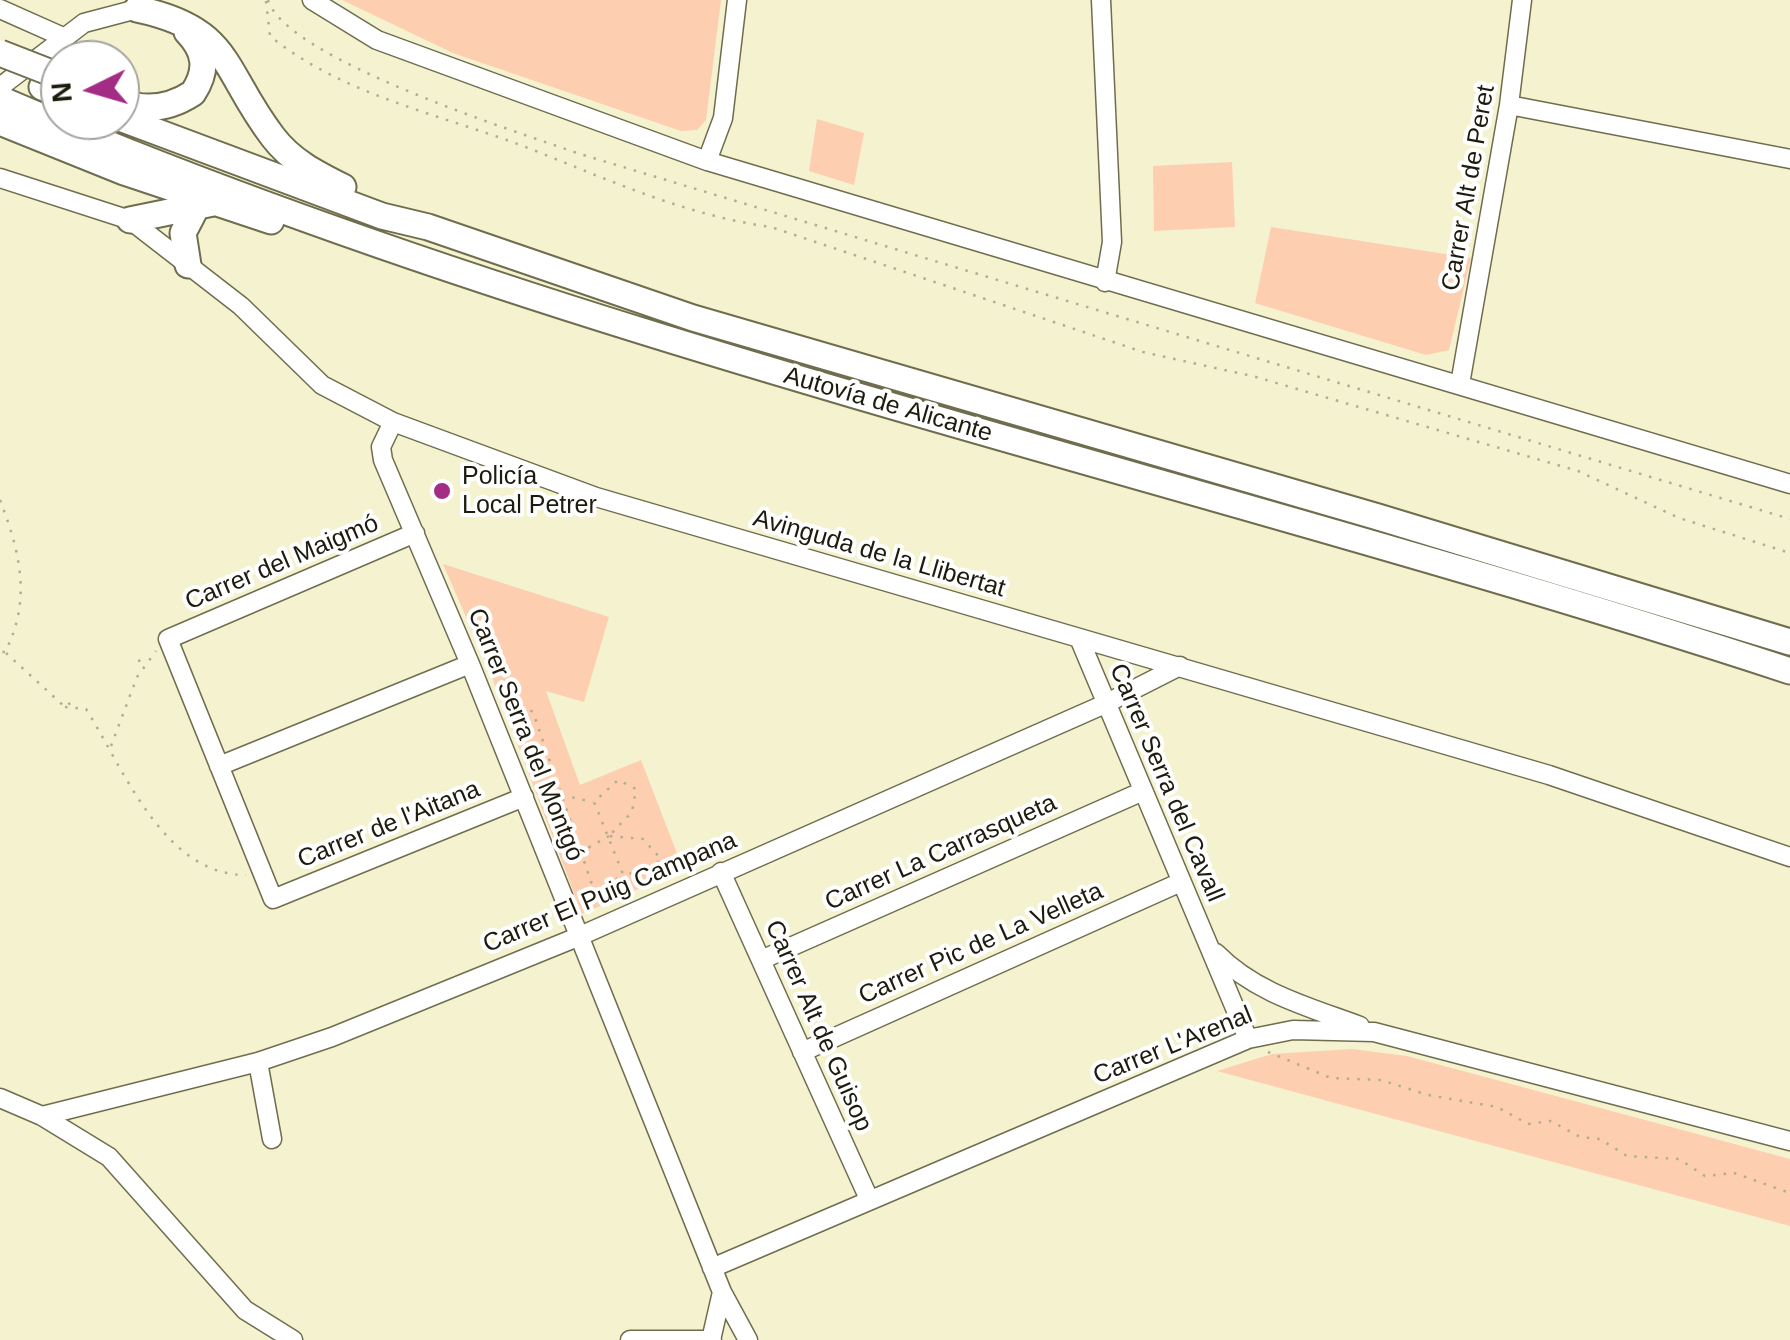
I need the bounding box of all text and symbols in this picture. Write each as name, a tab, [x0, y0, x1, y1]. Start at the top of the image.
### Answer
north arrow	[40, 40, 140, 140]
text: N	[45, 81, 78, 104]
street label: Carrer Alt de Peret	[1436, 83, 1502, 293]
street label: Autovía de Alicante	[780, 361, 996, 449]
place label: Policía Local Petrer	[462, 462, 597, 521]
marker: Policía Local Petrer	[431, 480, 453, 502]
street label: Avinguda de la Llibertat	[749, 504, 1009, 604]
street label: Carrer del Maigmó	[181, 509, 383, 617]
street label: Carrer Serra del Montgó	[461, 604, 589, 866]
street label: Carrer Serra del Cavall	[1102, 659, 1230, 907]
street label: Carrer de l'Aitana	[294, 775, 484, 875]
street label: Carrer La Carrasqueta	[821, 788, 1061, 918]
street label: Carrer El Puig Campana	[479, 826, 741, 960]
street label: Carrer Pic de La Velleta	[854, 877, 1108, 1011]
street label: Carrer Alt de Guisop	[758, 916, 878, 1136]
street label: Carrer L'Arenal	[1089, 1000, 1257, 1092]

